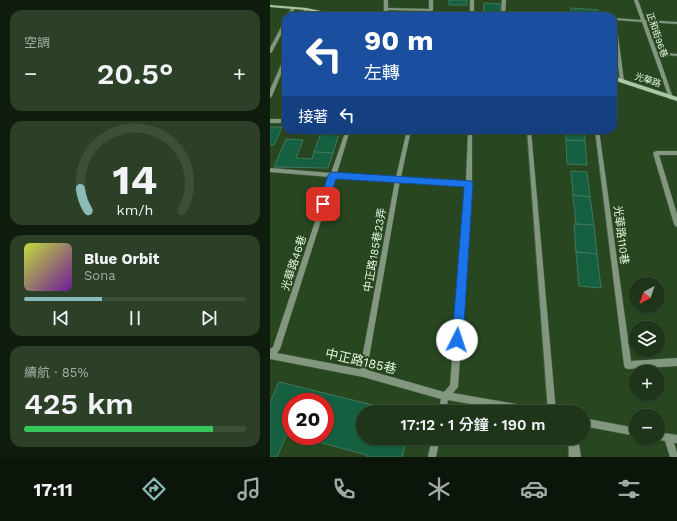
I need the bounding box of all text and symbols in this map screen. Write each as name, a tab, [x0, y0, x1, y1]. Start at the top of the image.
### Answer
street label: 正和街96巷	[645, 11, 669, 59]
text: 90 m	[364, 24, 434, 57]
icon: left	[298, 28, 350, 80]
text: 空調	[24, 35, 50, 50]
text: 20.5°	[97, 56, 173, 91]
text: −	[24, 61, 37, 86]
text: +	[233, 61, 246, 86]
text: 左轉	[364, 62, 400, 83]
street label: 光華路	[634, 71, 662, 89]
icon: left	[336, 104, 358, 126]
text: 接著	[298, 108, 328, 126]
text: 14	[113, 155, 157, 204]
pin	[306, 187, 340, 221]
icon: arrive	[312, 193, 334, 215]
text: km/h	[117, 202, 153, 218]
street label: 光華路110巷	[611, 205, 631, 265]
street label: 中正路185巷23弄	[361, 207, 389, 293]
street label: 光華路46巷	[279, 234, 309, 292]
text: Blue Orbit	[84, 250, 159, 268]
text: Sona	[84, 268, 116, 283]
north arrow	[629, 277, 665, 313]
map controls	[629, 277, 665, 445]
icon: previous	[50, 307, 72, 329]
icon: pause	[124, 307, 146, 329]
icon: next	[198, 307, 220, 329]
position arrow	[436, 319, 478, 361]
button: layers	[629, 321, 665, 357]
street label: 中正路185巷	[324, 346, 398, 376]
text: 續航 · 85%	[24, 365, 89, 380]
button: +	[629, 365, 665, 401]
text: 425 km	[24, 386, 134, 421]
speed limit sign: 20	[282, 393, 334, 445]
button: −	[629, 409, 665, 445]
text: 17:12 · 1 分鐘 · 190 m	[401, 416, 545, 434]
icon: directions	[140, 475, 168, 503]
icon: music	[235, 475, 263, 503]
icon: phone	[330, 475, 358, 503]
icon: climate	[425, 475, 453, 503]
icon: car	[520, 475, 548, 503]
icon: filters	[615, 475, 643, 503]
text: 17:11	[34, 479, 73, 500]

